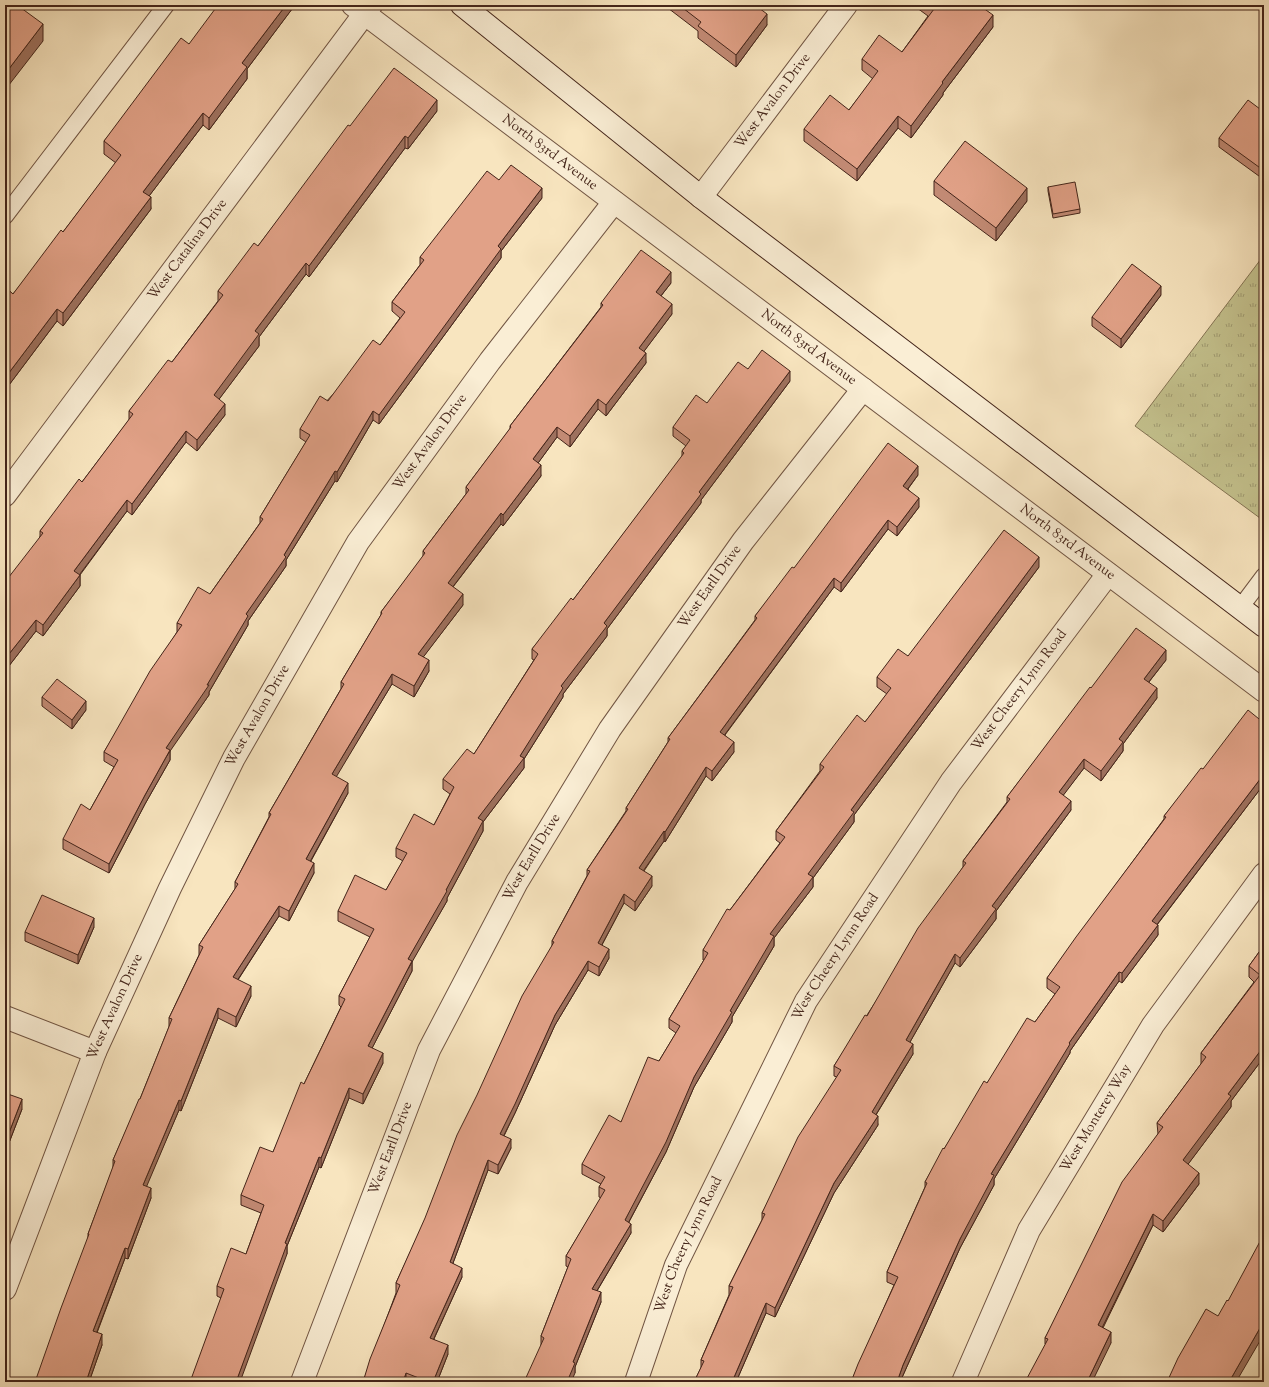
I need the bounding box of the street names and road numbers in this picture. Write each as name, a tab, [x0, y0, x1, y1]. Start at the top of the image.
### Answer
street label: West Avalon Drive	[731, 49, 816, 153]
street label: North 83rd Avenue	[497, 110, 602, 196]
street label: West Catalina Drive	[144, 195, 233, 305]
street label: North 83rd Avenue	[756, 305, 860, 391]
street label: West Avalon Drive	[389, 390, 473, 495]
street label: North 83rd Avenue	[1015, 500, 1119, 585]
street label: West Earll Drive	[674, 541, 747, 633]
street label: West Cheery Lynn Road	[967, 626, 1072, 756]
street label: West Avalon Drive	[221, 661, 295, 771]
street label: West Earll Drive	[499, 810, 566, 905]
street label: West Cheery Lynn Road	[788, 890, 884, 1024]
street label: West Avalon Drive	[83, 951, 149, 1063]
street label: West Monterey Way	[1056, 1061, 1137, 1176]
street label: West Earll Drive	[364, 1099, 418, 1198]
street label: West Cheery Lynn Road	[650, 1173, 728, 1316]

